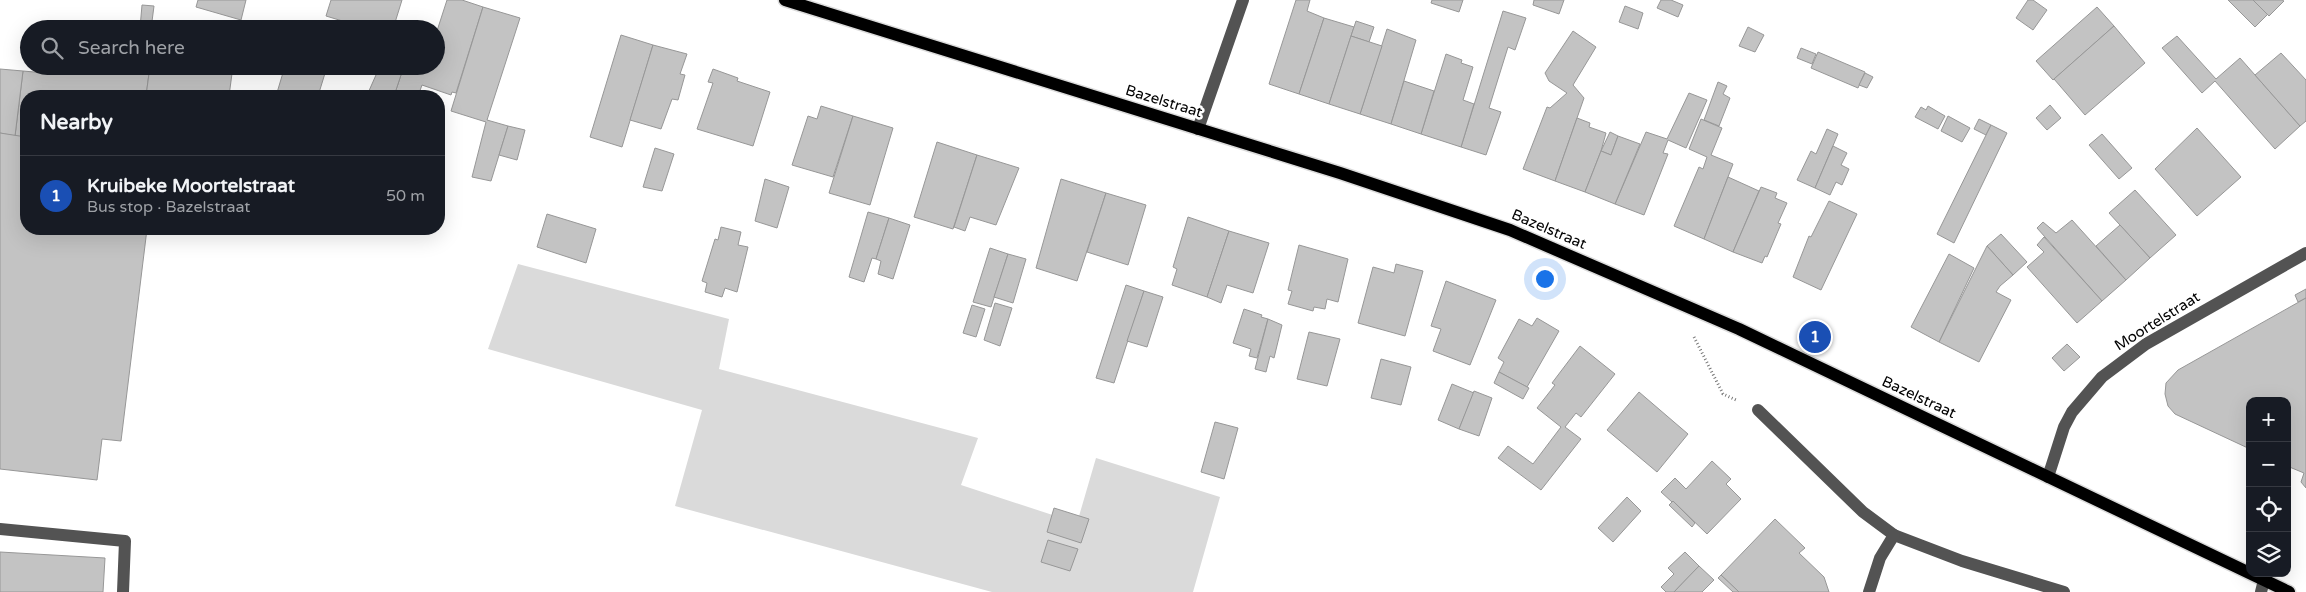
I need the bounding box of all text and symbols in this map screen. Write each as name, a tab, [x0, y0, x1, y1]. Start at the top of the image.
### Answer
search box	[20, 20, 445, 75]
icon: search	[38, 34, 66, 62]
text: Search here	[78, 37, 185, 59]
street label: Bazelstraat	[1123, 81, 1205, 121]
text: Nearby	[40, 110, 113, 135]
text: Kruibeke Moortelstraat	[87, 175, 295, 197]
text: 1	[51, 186, 61, 206]
text: 50 m	[386, 186, 425, 206]
text: Bus stop · Bazelstraat	[87, 197, 250, 217]
street label: Bazelstraat	[1509, 205, 1589, 253]
your location	[1532, 266, 1558, 292]
street label: Moortelstraat	[2111, 287, 2203, 354]
pin: 1	[1799, 318, 1831, 356]
street label: Bazelstraat	[1879, 372, 1959, 422]
map controls	[2246, 397, 2291, 577]
button: +	[2246, 397, 2291, 442]
button: −	[2246, 442, 2291, 487]
button: locate	[2246, 487, 2291, 532]
button: layers	[2246, 532, 2291, 577]

